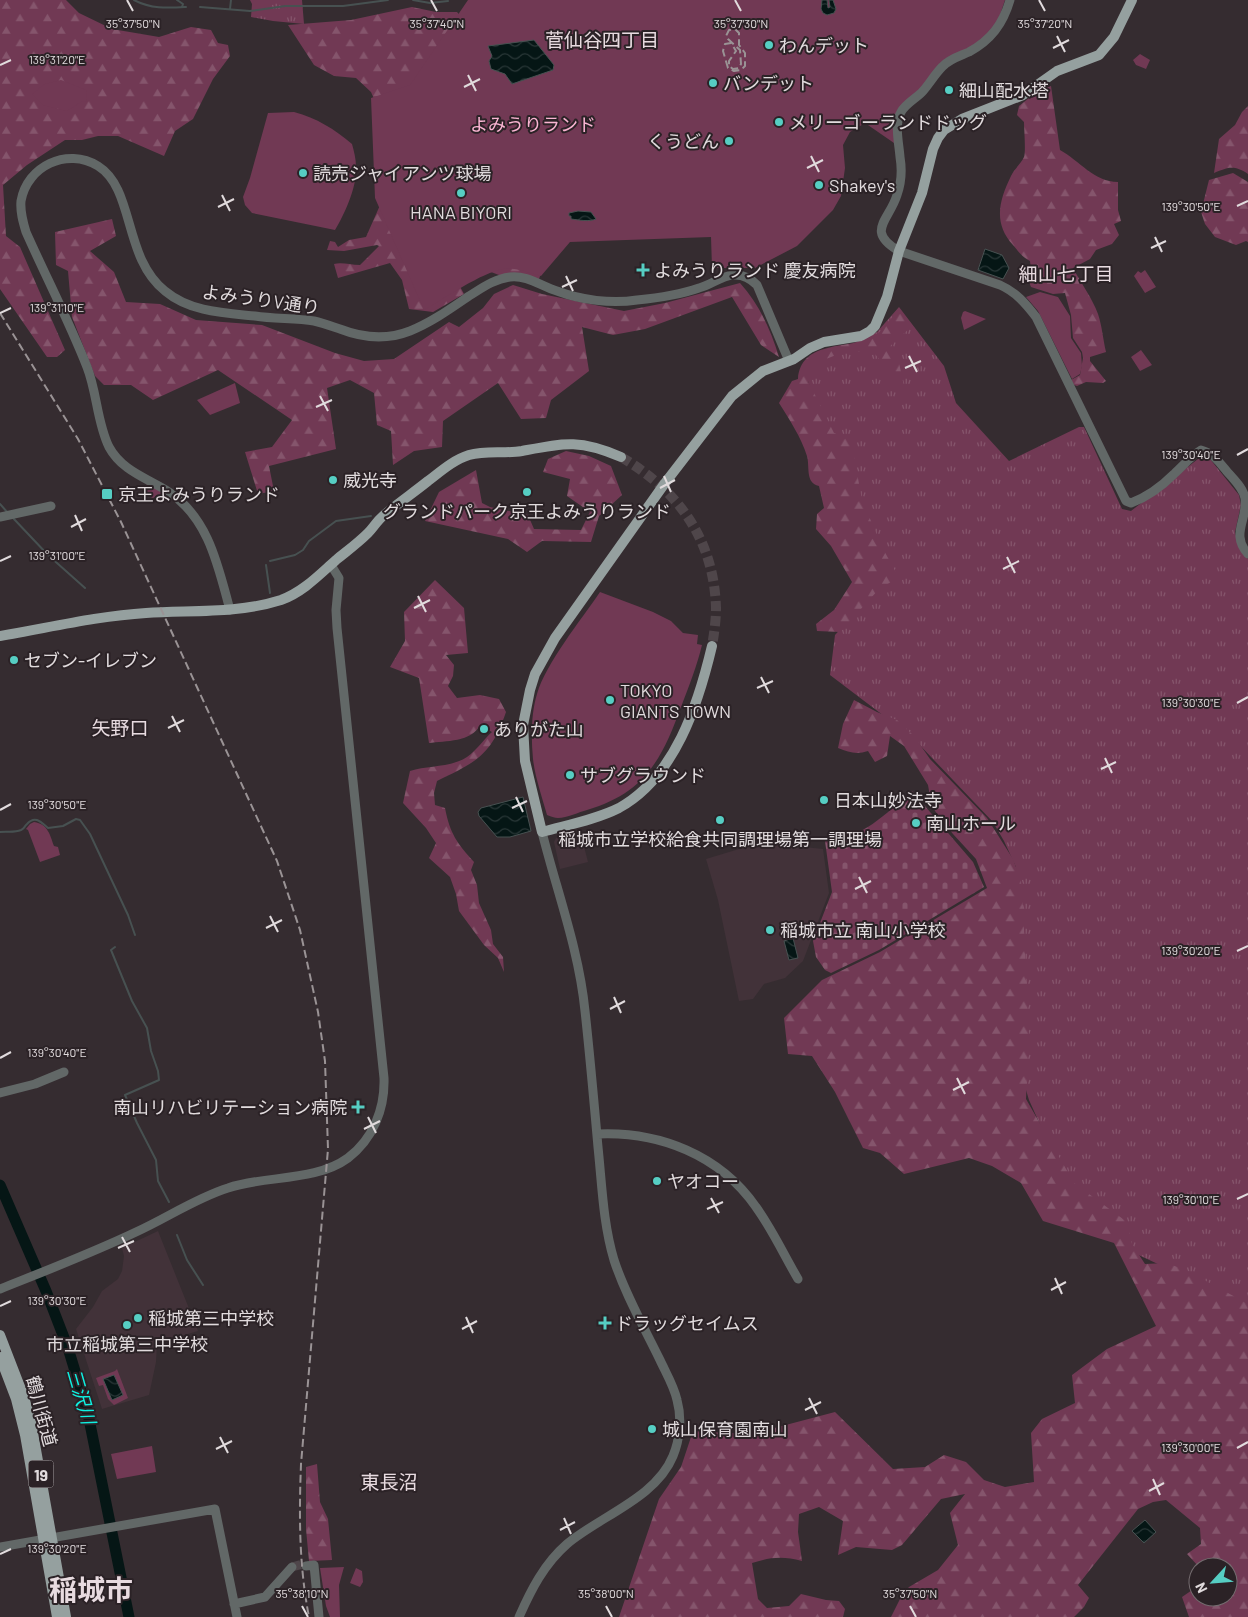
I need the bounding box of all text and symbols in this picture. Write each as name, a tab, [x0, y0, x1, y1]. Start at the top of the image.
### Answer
text: 35°37'50"N	[106, 16, 160, 30]
text: 35°37'40"N	[410, 16, 464, 30]
text: 35°37'30"N	[714, 16, 768, 30]
text: 35°37'20"N	[1018, 16, 1072, 30]
district label: 菅仙谷四丁目	[545, 28, 659, 51]
place label: わんデット	[779, 34, 869, 56]
marker: わんデット	[763, 39, 775, 51]
text: 139°31'20"E	[29, 52, 85, 66]
place label: バンデット	[723, 72, 814, 94]
marker: バンデット	[707, 77, 719, 89]
place label: 細山配水塔	[959, 79, 1049, 101]
marker: 細山配水塔	[943, 84, 955, 96]
place label: メリーゴーランドドッグ	[789, 111, 987, 133]
park label: よみうりランド	[470, 113, 596, 135]
marker: メリーゴーランドドッグ	[773, 116, 785, 128]
place label: くうどん	[647, 130, 719, 152]
marker: くうどん	[723, 135, 735, 147]
place label: 読売ジャイアンツ球場	[313, 162, 491, 184]
marker: 読売ジャイアンツ球場	[297, 167, 309, 179]
place label: Shakey's	[829, 174, 895, 196]
marker: Shakey's	[813, 179, 825, 191]
marker: HANA BIYORI	[455, 187, 467, 199]
text: 139°30'50"E	[1161, 199, 1221, 213]
place label: HANA BIYORI	[410, 201, 512, 223]
place label: よみうりランド 慶友病院	[654, 259, 856, 281]
district label: 細山七丁目	[1018, 262, 1114, 285]
marker: よみうりランド 慶友病院	[636, 263, 650, 277]
street label: よみうりV通り	[201, 280, 321, 318]
text: 139°31'10"E	[30, 300, 84, 314]
text: 139°30'40"E	[1161, 447, 1221, 461]
place label: 威光寺	[343, 469, 397, 491]
marker: 威光寺	[327, 474, 339, 486]
place label: 京王よみうりランド	[118, 483, 280, 505]
marker: グランドパーク京王よみうりランド	[521, 486, 533, 498]
marker: 京王よみうりランド	[100, 487, 114, 501]
place label: グランドパーク京王よみうりランド	[383, 500, 671, 522]
text: 139°31'00"E	[28, 548, 86, 562]
place label: セブン-イレブン	[24, 649, 157, 671]
marker: セブン-イレブン	[8, 654, 20, 666]
place label: TOKYO GIANTS TOWN	[620, 679, 731, 722]
marker: TOKYO GIANTS TOWN	[604, 694, 616, 706]
text: 139°30'30"E	[1161, 695, 1221, 709]
district label: 矢野口	[91, 716, 149, 739]
place label: ありがた山	[494, 718, 584, 740]
marker: ありがた山	[478, 723, 490, 735]
place label: サブグラウンド	[580, 764, 706, 786]
marker: サブグラウンド	[564, 769, 576, 781]
place label: 日本山妙法寺	[834, 789, 942, 811]
marker: 日本山妙法寺	[818, 794, 830, 806]
text: 139°30'50"E	[27, 797, 87, 811]
place label: 南山ホール	[926, 812, 1016, 834]
marker: 稲城市立学校給食共同調理場第一調理場	[714, 814, 726, 826]
marker: 南山ホール	[910, 817, 922, 829]
place label: 稲城市立学校給食共同調理場第一調理場	[558, 828, 882, 850]
place label: 稲城市立 南山小学校	[780, 919, 946, 941]
marker: 稲城市立 南山小学校	[764, 924, 776, 936]
text: 139°30'20"E	[1161, 943, 1221, 957]
text: 139°30'40"E	[27, 1045, 87, 1059]
place label: 南山リハビリテーション病院	[113, 1096, 347, 1118]
marker: 南山リハビリテーション病院	[351, 1100, 365, 1114]
place label: ヤオコー	[667, 1170, 739, 1192]
marker: ヤオコー	[651, 1175, 663, 1187]
text: 139°30'10"E	[1162, 1192, 1220, 1206]
text: 139°30'30"E	[27, 1293, 87, 1307]
place label: 稲城第三中学校	[148, 1307, 274, 1329]
marker: 稲城第三中学校	[132, 1312, 144, 1324]
place label: ドラッグセイムス	[615, 1312, 759, 1334]
marker: ドラッグセイムス	[599, 1317, 611, 1329]
marker: 市立稲城第三中学校	[121, 1319, 133, 1331]
place label: 市立稲城第三中学校	[46, 1333, 208, 1355]
water label: 三沢川	[63, 1365, 101, 1428]
street label: 鶴川街道	[22, 1373, 62, 1449]
place label: 城山保育園南山	[662, 1418, 788, 1440]
marker: 城山保育園南山	[646, 1423, 658, 1435]
text: 139°30'00"E	[1161, 1440, 1221, 1454]
road number: 19	[28, 1460, 54, 1488]
district label: 東長沼	[360, 1470, 418, 1493]
text: 139°30'20"E	[27, 1541, 87, 1555]
north arrow	[1188, 1557, 1238, 1607]
district label: 稲城市	[49, 1572, 133, 1606]
text: N	[1191, 1580, 1211, 1596]
text: 35°38'10"N	[275, 1586, 329, 1600]
text: 35°38'00"N	[578, 1586, 634, 1600]
text: 35°37'50"N	[883, 1586, 937, 1600]

